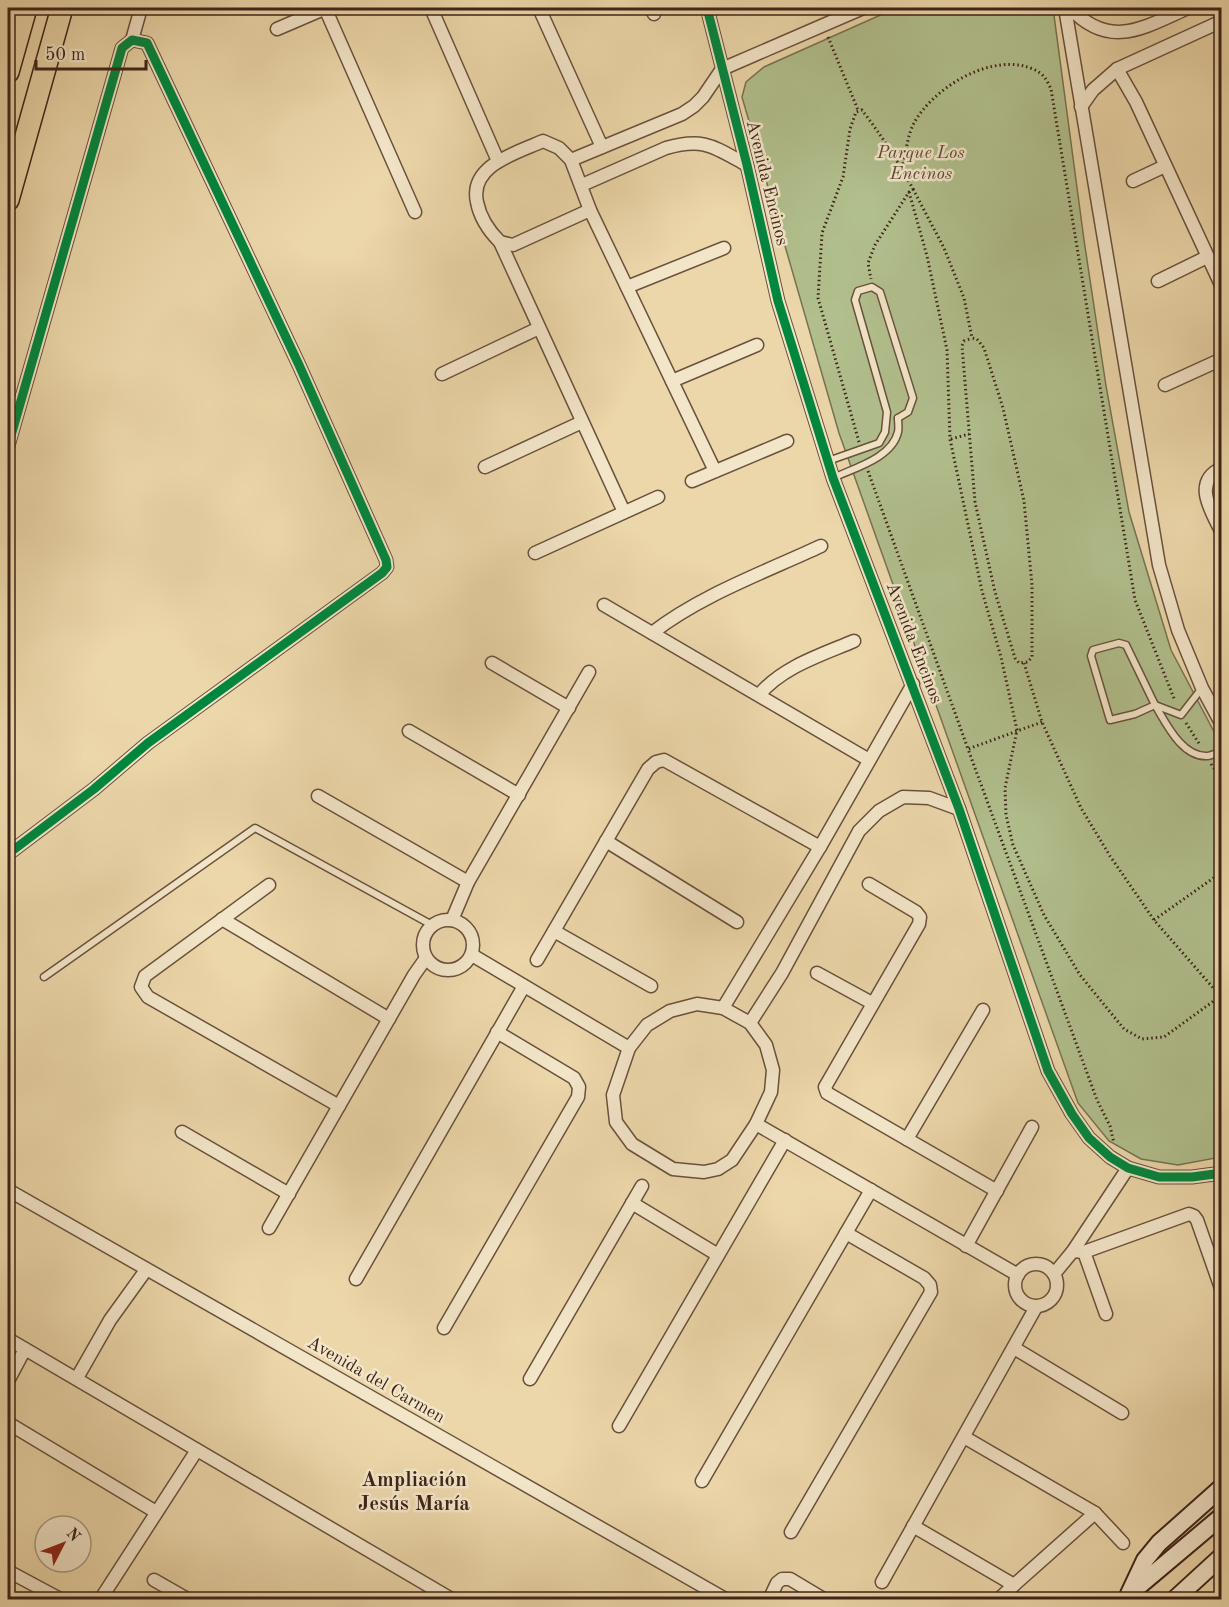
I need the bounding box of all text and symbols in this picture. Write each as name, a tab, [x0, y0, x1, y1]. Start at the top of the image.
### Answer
scale bar	[36, 33, 146, 71]
text: 50 m	[45, 46, 85, 64]
street label: Avenida Encinos	[743, 118, 791, 248]
park label: Parque Los Encinos	[876, 144, 965, 183]
street label: Avenida Encinos	[883, 580, 946, 707]
street label: Avenida del Carmen	[304, 1333, 448, 1427]
district label: Ampliación Jesús María	[358, 1470, 470, 1515]
north arrow	[33, 1514, 93, 1574]
text: N	[63, 1525, 83, 1546]

